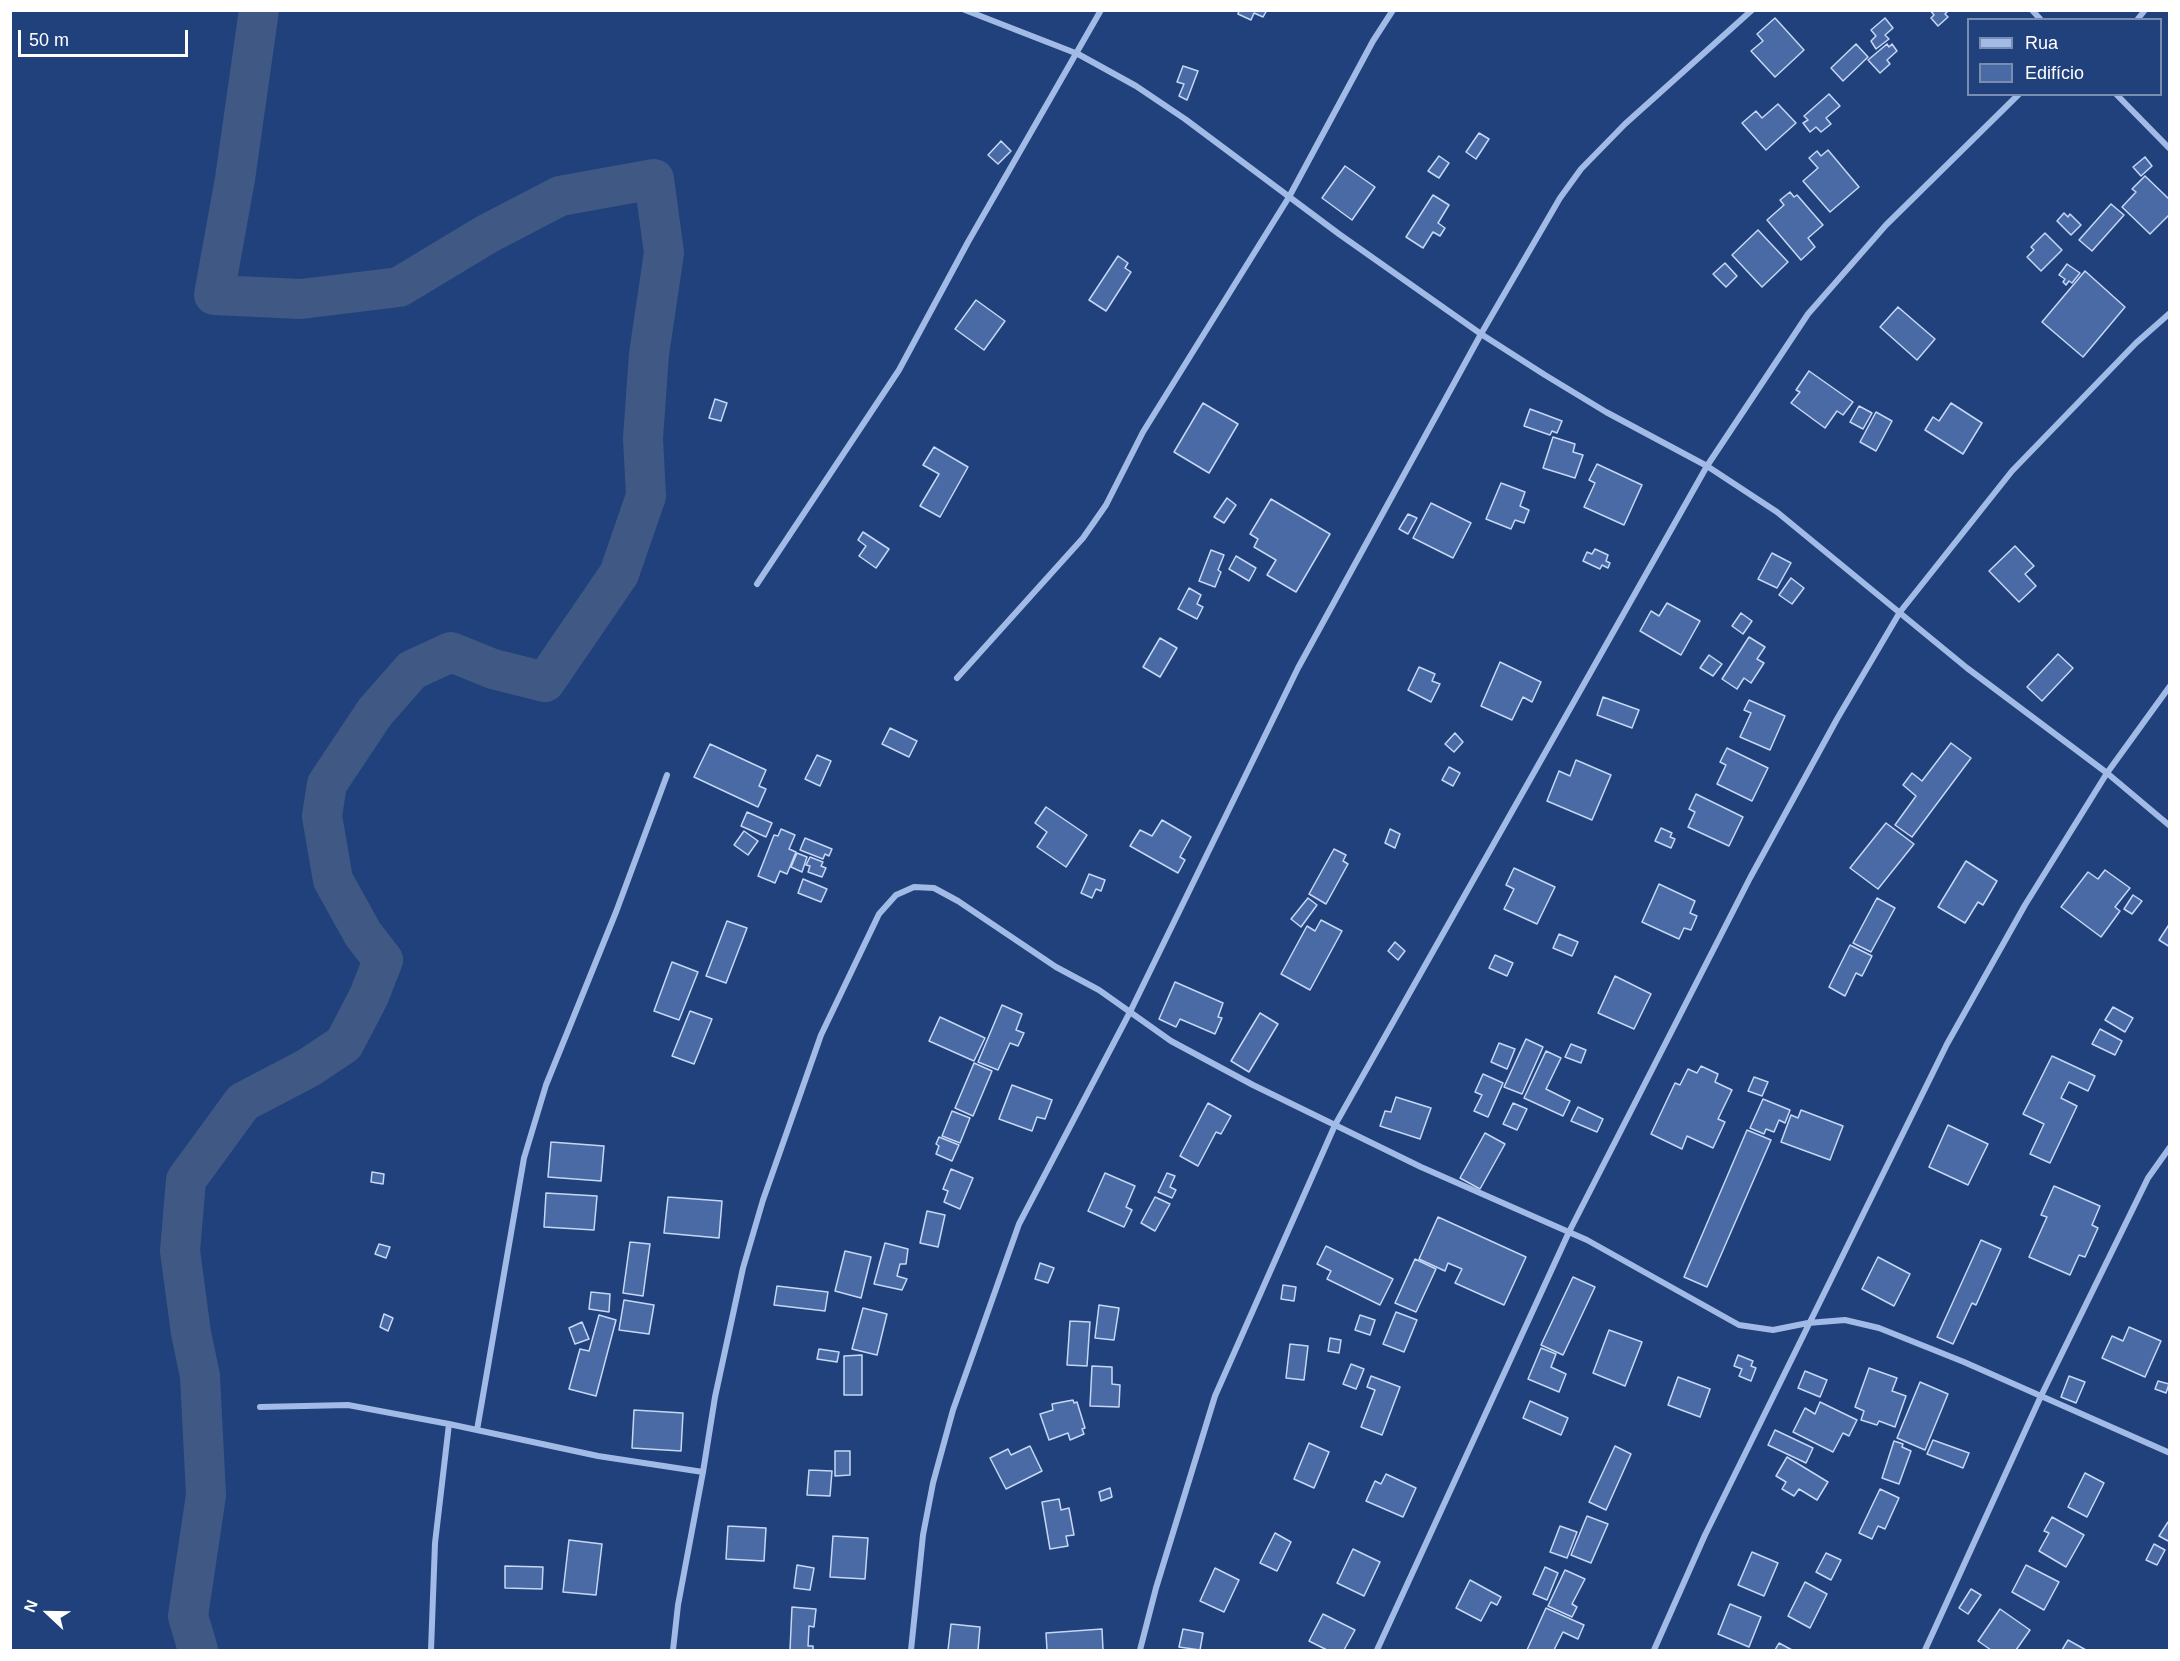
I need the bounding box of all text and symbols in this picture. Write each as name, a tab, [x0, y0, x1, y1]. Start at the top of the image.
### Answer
scale bar	[21, 18, 190, 56]
legend	[1967, 18, 2162, 96]
text: 50 m	[29, 30, 69, 50]
text: Rua	[2025, 33, 2058, 53]
text: Edifício	[2025, 63, 2084, 83]
north arrow	[18, 1583, 78, 1643]
text: N	[21, 1598, 41, 1615]

